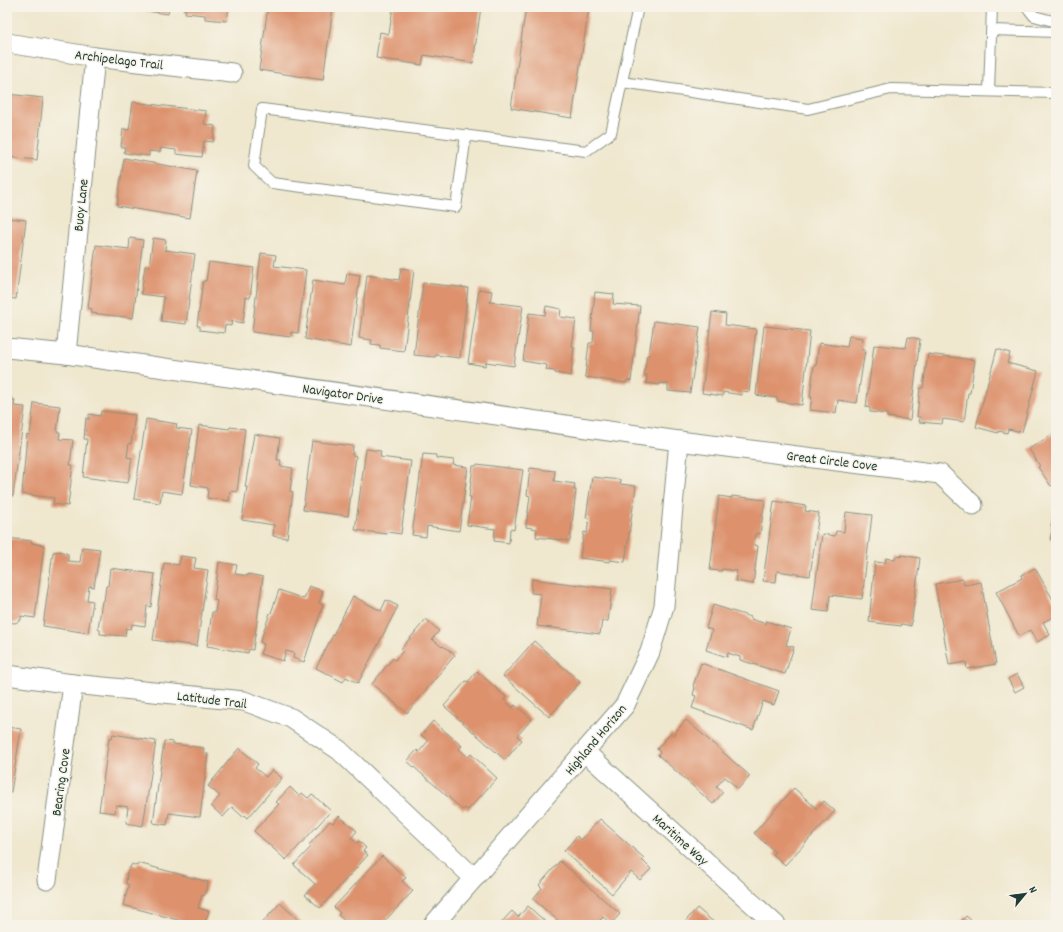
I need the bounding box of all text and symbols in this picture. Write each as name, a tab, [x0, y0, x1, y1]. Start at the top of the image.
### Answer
street label: Archipelago Trail	[73, 46, 165, 76]
street label: Buoy Lane	[69, 178, 95, 232]
street label: Navigator Drive	[301, 379, 384, 411]
street label: Great Circle Cove	[785, 446, 878, 477]
street label: Latitude Trail	[176, 687, 249, 715]
street label: Highland Horizon	[561, 700, 632, 780]
street label: Bearing Cove	[47, 747, 77, 817]
street label: Maritime Way	[647, 810, 712, 871]
north arrow	[1005, 874, 1045, 914]
text: N	[1024, 884, 1041, 897]

